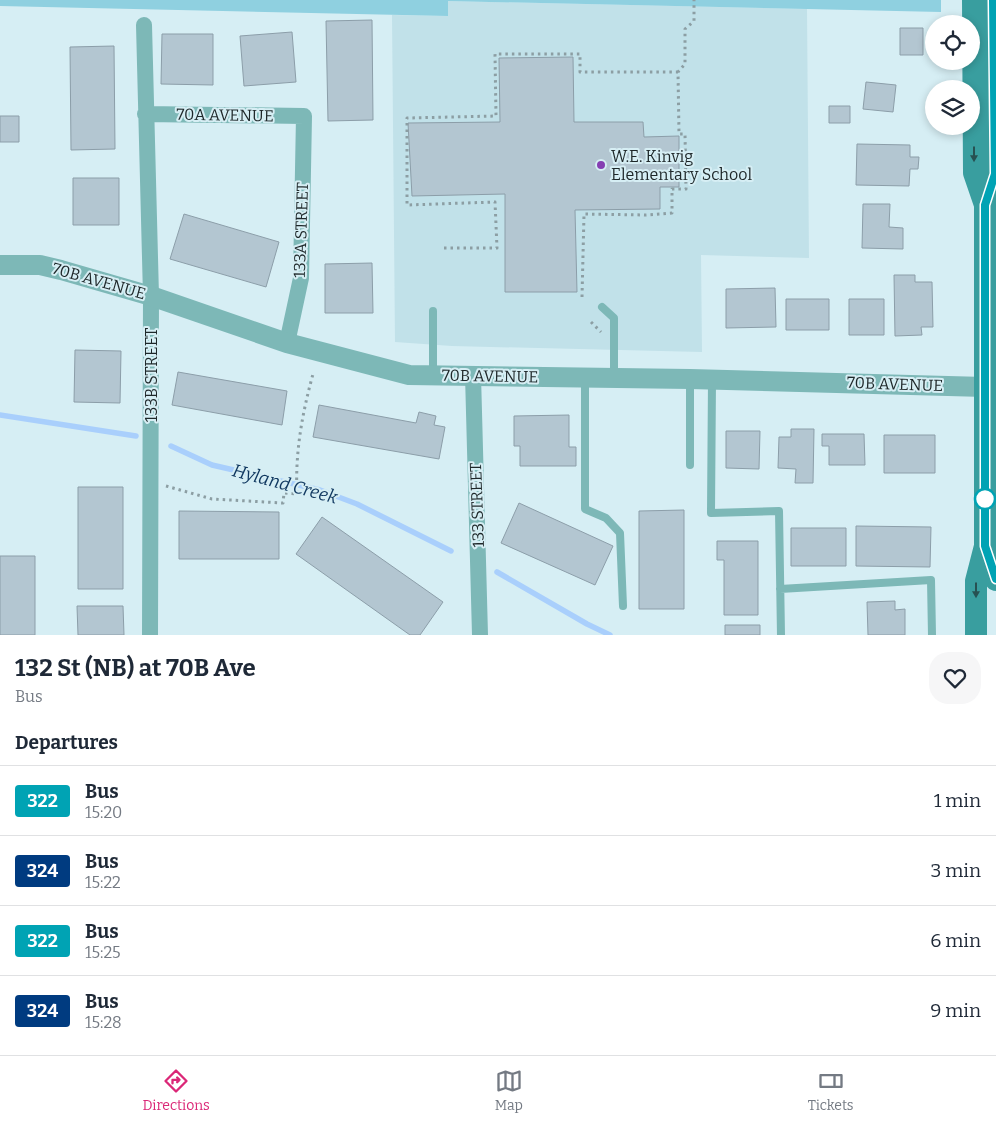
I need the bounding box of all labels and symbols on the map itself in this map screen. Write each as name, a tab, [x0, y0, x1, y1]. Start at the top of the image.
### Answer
street label: 70A AVENUE	[176, 105, 274, 125]
one-way arrow	[970, 146, 978, 162]
place label: W.E. Kinvig Elementary School	[611, 147, 752, 184]
marker: W.E. Kinvig Elementary School	[595, 159, 607, 171]
street label: 133A STREET	[290, 182, 312, 278]
street label: 70B AVENUE	[50, 259, 148, 303]
street label: 133B STREET	[142, 328, 161, 422]
street label: 70B AVENUE	[442, 366, 538, 386]
street label: 70B AVENUE	[847, 373, 943, 395]
water label: Hyland Creek	[230, 459, 340, 509]
street label: 133 STREET	[466, 462, 488, 548]
unlabelled marker	[974, 488, 996, 510]
one-way arrow	[972, 582, 980, 598]

